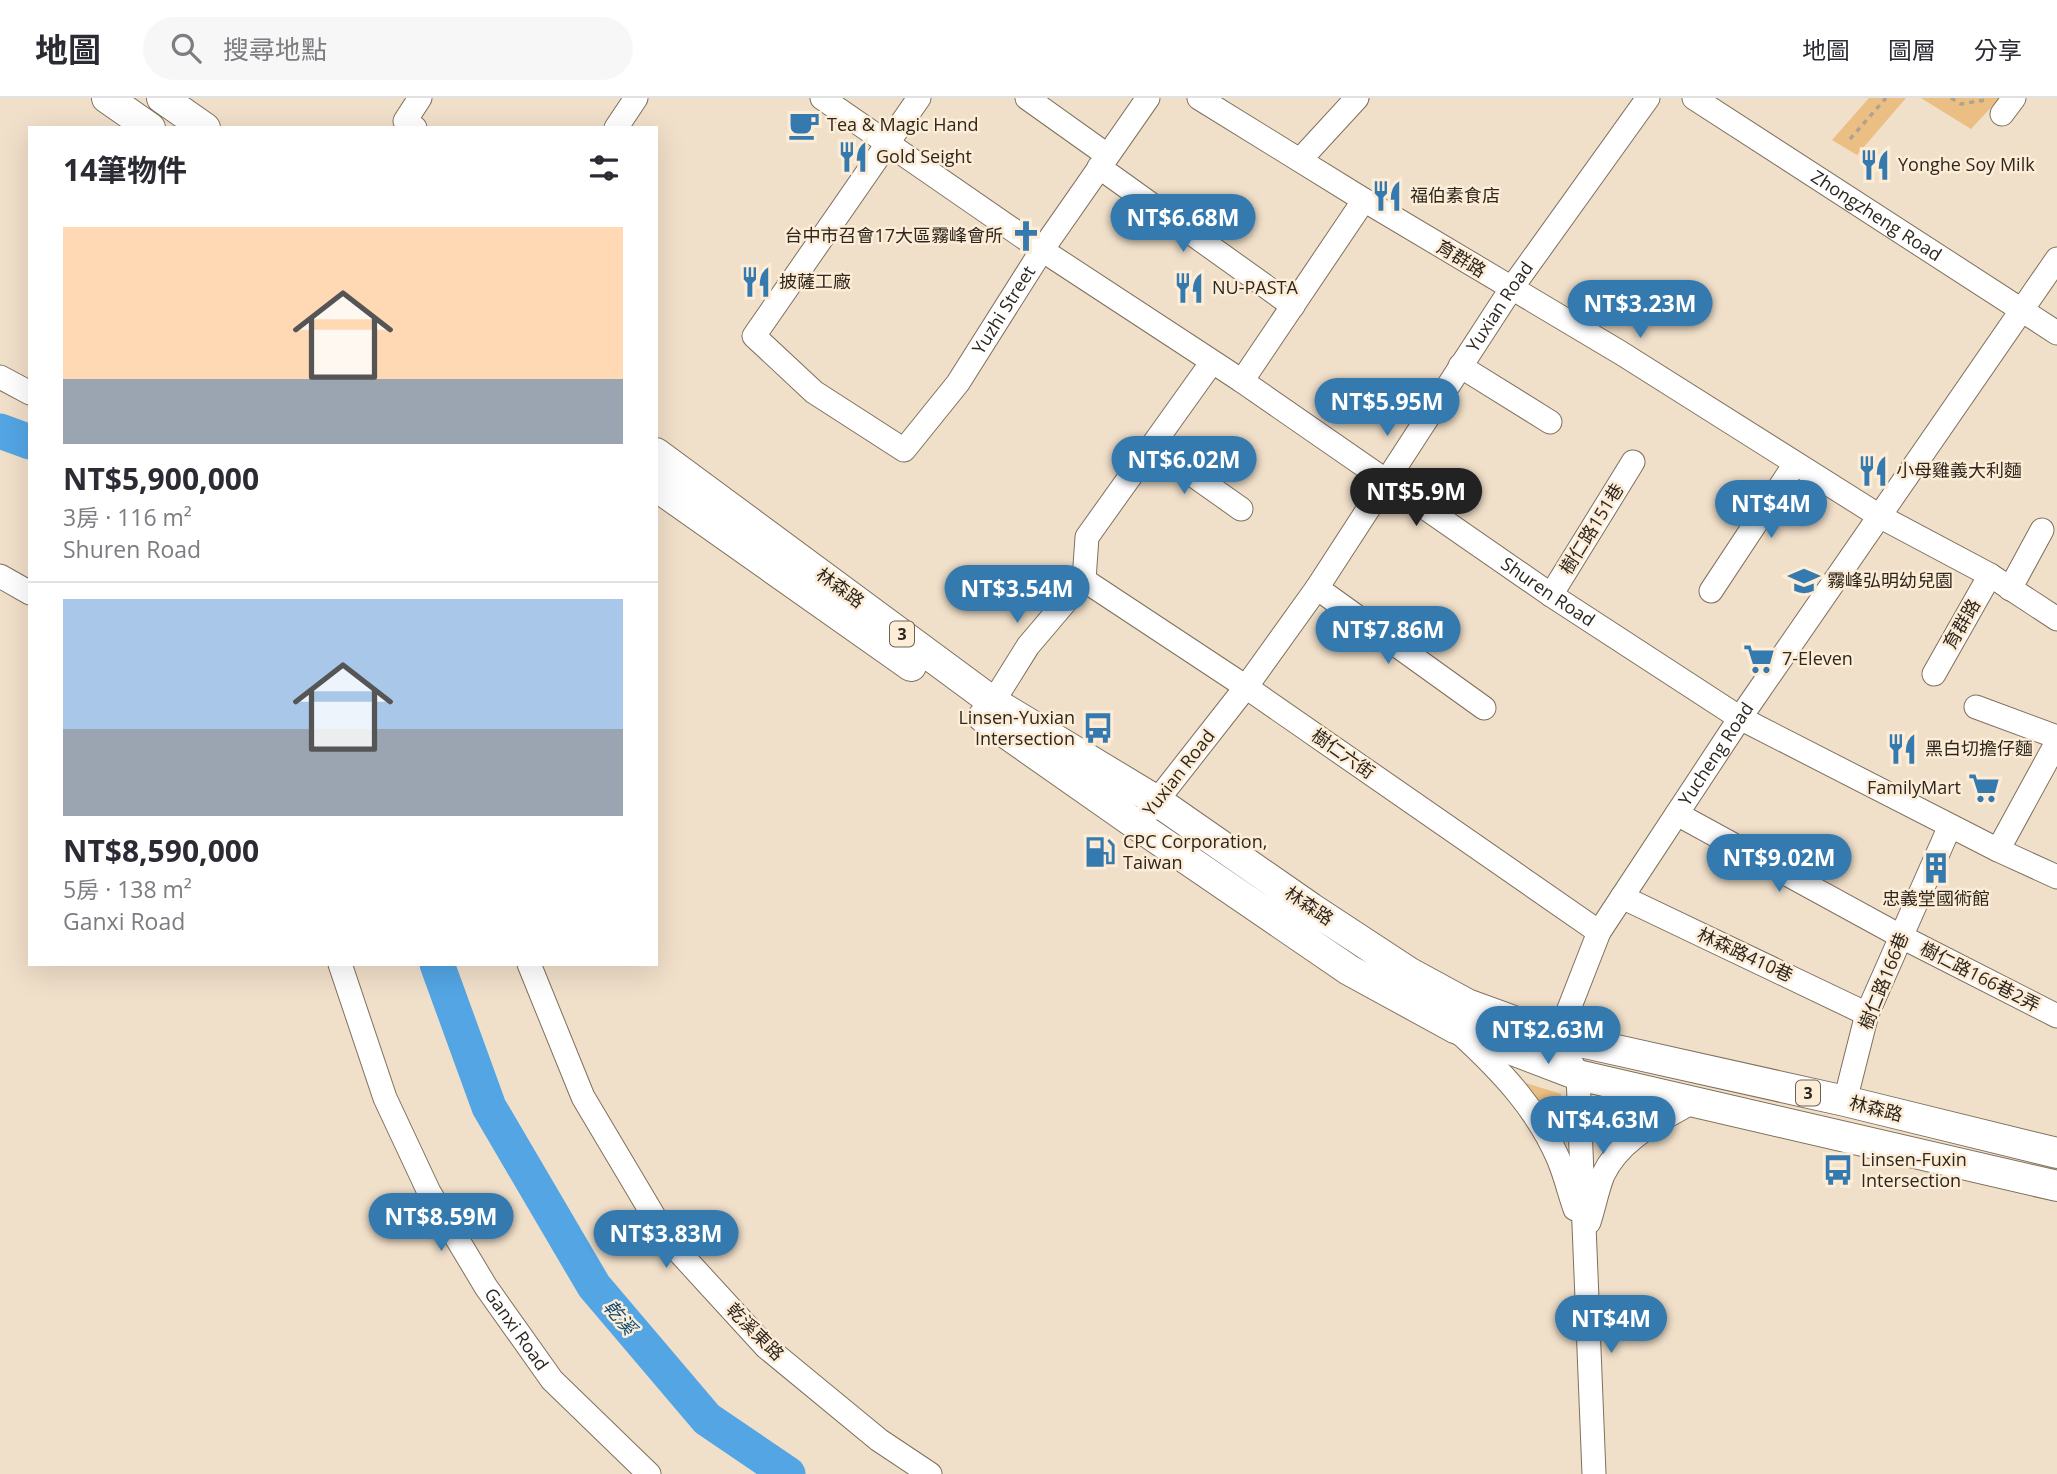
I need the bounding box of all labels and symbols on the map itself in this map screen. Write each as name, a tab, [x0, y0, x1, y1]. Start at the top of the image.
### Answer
cafe icon: Tea & Magic Hand	[787, 108, 821, 142]
place label: Tea & Magic Hand	[827, 112, 979, 136]
restaurant icon: Gold Seight	[836, 140, 870, 174]
place label: Gold Seight	[876, 144, 972, 168]
restaurant icon: Yonghe Soy Milk	[1858, 148, 1892, 182]
place label: Yonghe Soy Milk	[1898, 152, 2035, 176]
street label: Zhongzheng Road	[1807, 164, 1947, 266]
restaurant icon: 福伯素食店	[1370, 179, 1404, 213]
place label: 福伯素食店	[1410, 183, 1500, 207]
pin: NT$6.68M	[1111, 194, 1255, 254]
church icon: 台中市召會17大區霧峰會所	[1009, 219, 1043, 253]
place label: 台中市召會17大區霧峰會所	[784, 223, 1003, 247]
street label: 育群路	[1432, 234, 1491, 282]
street label: Yuxian Road	[1460, 256, 1538, 356]
street label: Yuzhi Street	[966, 261, 1040, 358]
restaurant icon: 披薩工廠	[739, 265, 773, 299]
place label: 披薩工廠	[779, 269, 851, 293]
restaurant icon: NU-PASTA	[1172, 271, 1206, 305]
place label: NU-PASTA	[1212, 275, 1298, 299]
pin: NT$3.23M	[1568, 280, 1712, 340]
pin: NT$5.95M	[1315, 378, 1459, 438]
pin: NT$6.02M	[1112, 436, 1256, 496]
restaurant icon: 小母雞義大利麵	[1856, 454, 1890, 488]
place label: 小母雞義大利麵	[1896, 458, 2022, 482]
pin: NT$5.9M	[1351, 468, 1481, 528]
street label: 樹仁路151巷	[1554, 478, 1629, 578]
pin: NT$4M	[1722, 480, 1820, 540]
street label: Shuren Road	[1497, 551, 1600, 631]
street label: 林森路	[812, 562, 869, 613]
school or university icon: 霧峰弘明幼兒園	[1787, 564, 1821, 598]
pin: NT$3.54M	[945, 566, 1089, 625]
place label: 霧峰弘明幼兒園	[1827, 568, 1953, 592]
street label: 育群路	[1937, 594, 1985, 653]
pin: NT$7.86M	[1316, 606, 1460, 666]
road number: 3	[890, 622, 914, 646]
supermarket icon: 7-Eleven	[1742, 642, 1776, 676]
place label: 7-Eleven	[1782, 646, 1853, 670]
street label: Yucheng Road	[1673, 697, 1758, 810]
place label: Linsen-Yuxian Intersection	[958, 705, 1075, 750]
bus stop icon: Linsen-Yuxian Intersection	[1081, 711, 1115, 745]
street label: 樹仁六街	[1307, 723, 1380, 784]
street label: Yuxian Road	[1137, 724, 1220, 821]
restaurant icon: 黑白切擔仔麵	[1885, 732, 1919, 766]
place label: 黑白切擔仔麵	[1925, 736, 2033, 760]
supermarket icon: FamilyMart	[1967, 771, 2001, 805]
place label: FamilyMart	[1867, 775, 1961, 799]
place label: CPC Corporation, Taiwan	[1123, 829, 1267, 874]
pin: NT$9.02M	[1707, 834, 1851, 894]
fuel station icon: CPC Corporation, Taiwan	[1083, 835, 1117, 869]
building icon: 忠義堂國術館	[1919, 851, 1953, 885]
street label: 林森路	[1280, 880, 1339, 930]
place label: 忠義堂國術館	[1882, 886, 1990, 910]
street label: 林森路410巷	[1694, 921, 1797, 987]
street label: 樹仁路166巷	[1853, 928, 1913, 1033]
street label: 樹仁路166巷2弄	[1917, 936, 2044, 1017]
pin: NT$2.63M	[1476, 1006, 1620, 1066]
road number: 3	[1796, 1080, 1820, 1105]
street label: 林森路	[1847, 1090, 1905, 1126]
pin: NT$4.63M	[1531, 1096, 1675, 1156]
place label: Linsen-Fuxin Intersection	[1861, 1147, 1967, 1192]
bus stop icon: Linsen-Fuxin Intersection	[1821, 1153, 1855, 1187]
pin: NT$8.59M	[369, 1194, 513, 1253]
pin: NT$3.83M	[594, 1210, 738, 1270]
street label: Ganxi Road	[479, 1283, 554, 1375]
water label: 乾溪	[598, 1294, 644, 1342]
pin: NT$4M	[1562, 1296, 1660, 1355]
street label: 乾溪東路	[722, 1297, 790, 1365]

